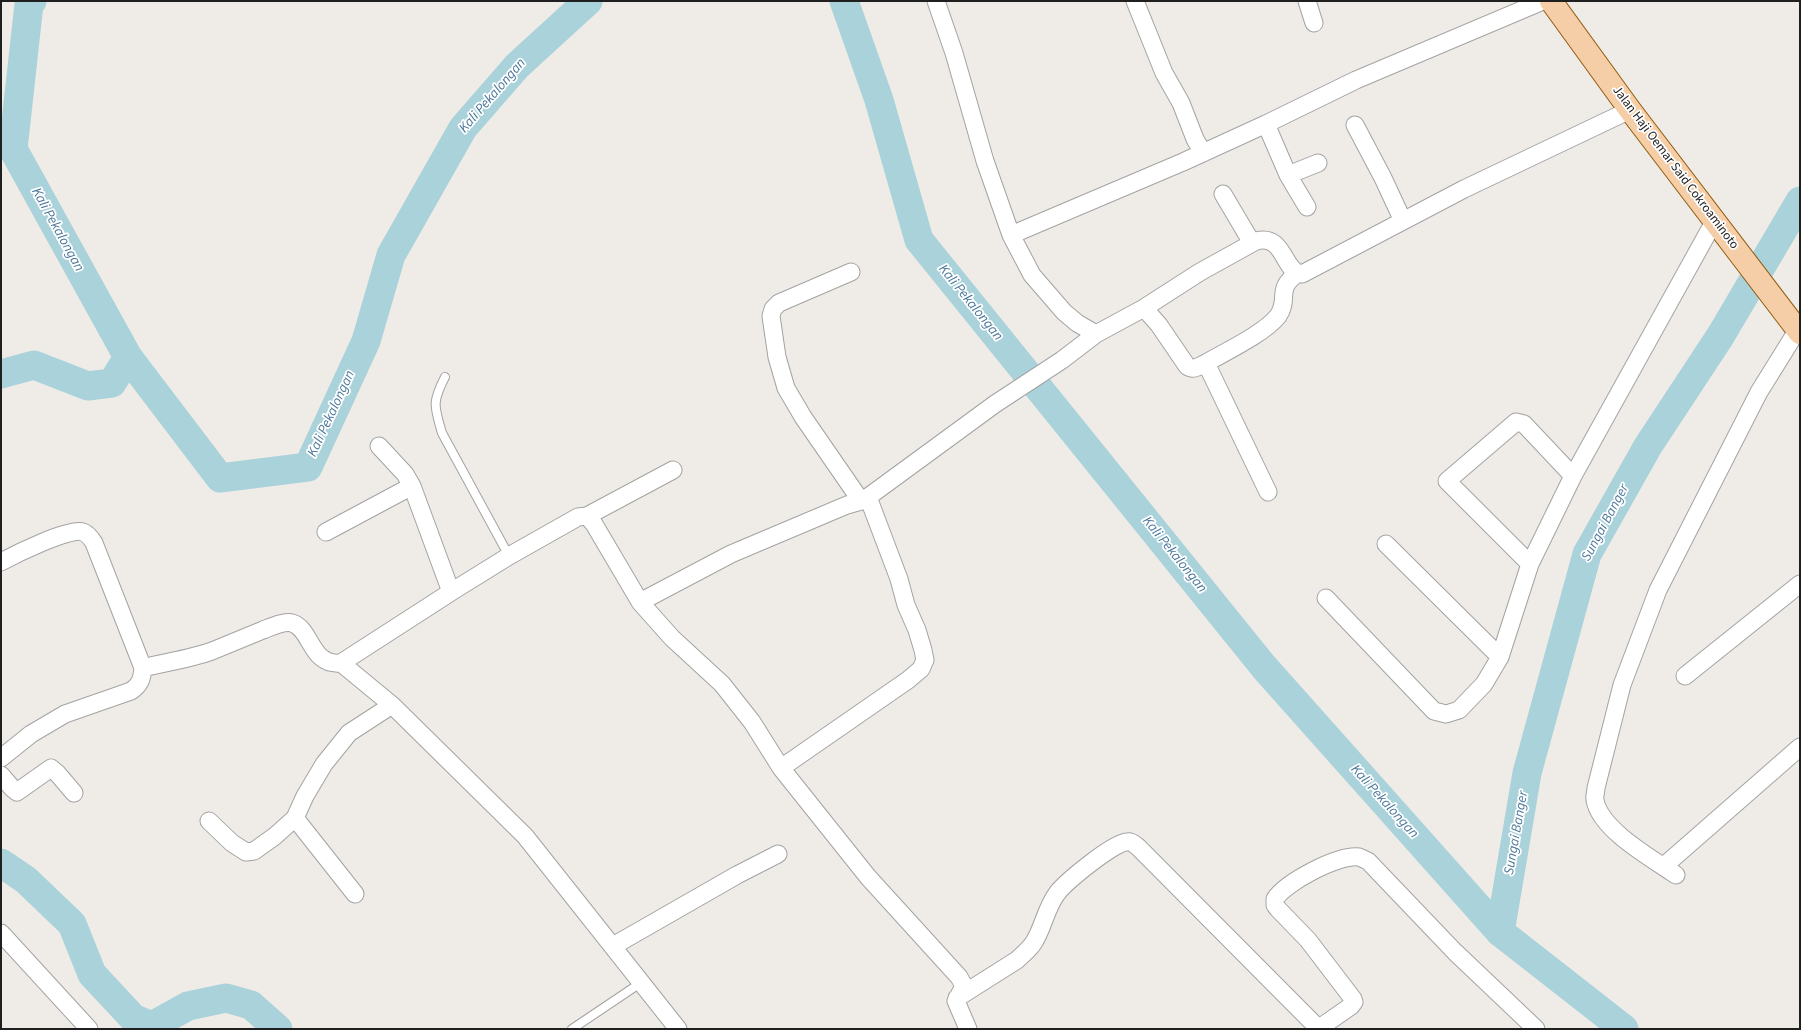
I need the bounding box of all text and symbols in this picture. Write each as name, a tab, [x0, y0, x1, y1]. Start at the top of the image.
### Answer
water label: Kali Pekalongan	[456, 55, 530, 137]
street label: Jalan Haji Oemar Said Cokroaminoto	[1609, 83, 1741, 253]
water label: Kali Pekalongan	[27, 185, 87, 275]
water label: Kali Pekalongan	[934, 262, 1006, 344]
water label: Kali Pekalongan	[305, 368, 359, 460]
water label: Sungai Banger	[1579, 482, 1633, 564]
water label: Kali Pekalongan	[1138, 514, 1210, 596]
water label: Kali Pekalongan	[1347, 762, 1421, 842]
water label: Sungai Banger	[1501, 790, 1533, 876]

